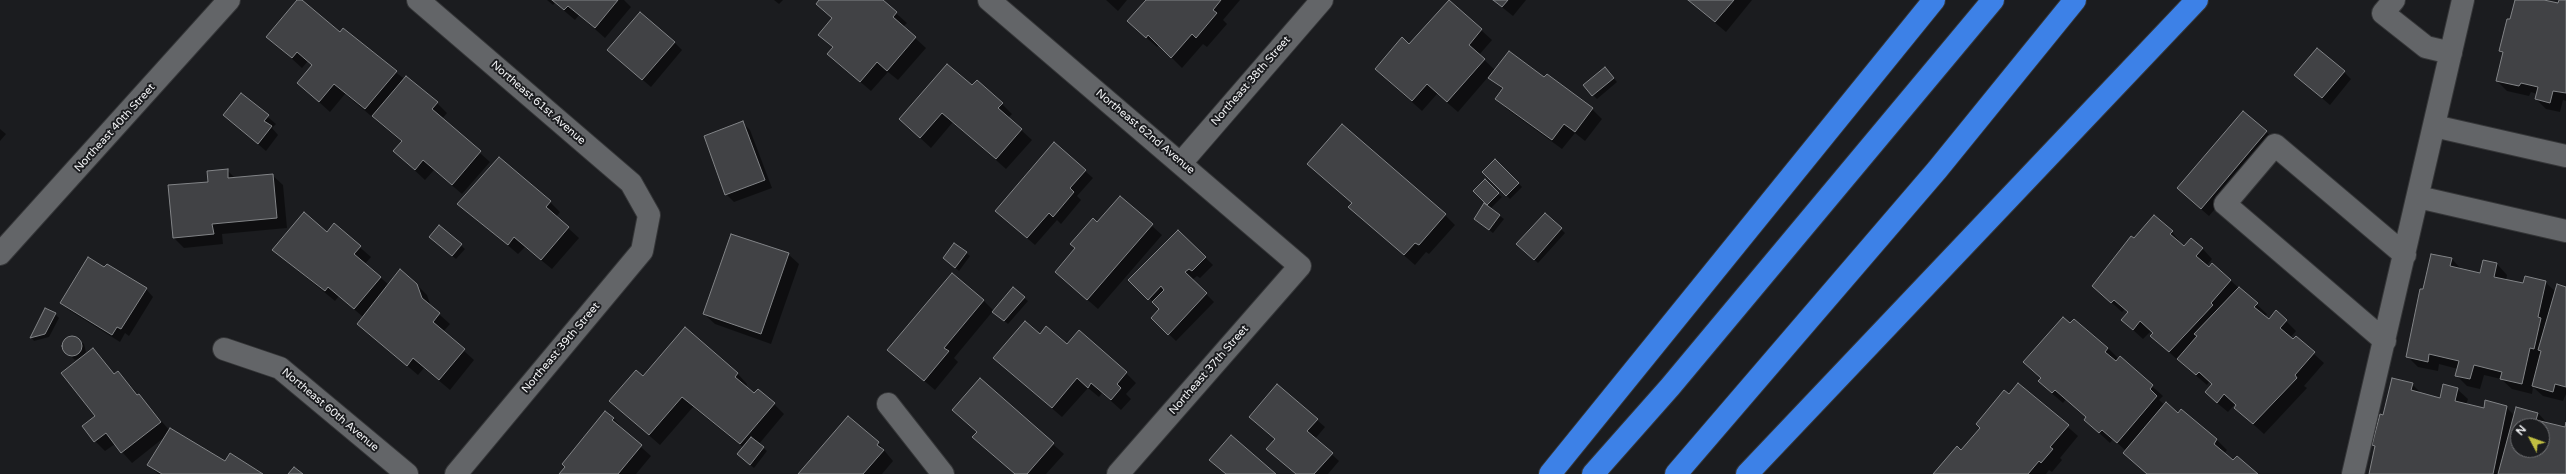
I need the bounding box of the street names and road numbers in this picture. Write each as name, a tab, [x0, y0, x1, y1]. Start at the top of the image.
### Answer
street label: Northeast 38th Street	[1209, 34, 1293, 128]
street label: Northeast 61st Avenue	[488, 58, 588, 148]
street label: Northeast 40th Street	[72, 81, 158, 175]
street label: Northeast 62nd Avenue	[1093, 87, 1197, 177]
street label: Northeast 39th Street	[519, 300, 603, 396]
street label: Northeast 37th Street	[1167, 323, 1251, 417]
street label: Northeast 60th Avenue	[279, 366, 381, 454]

